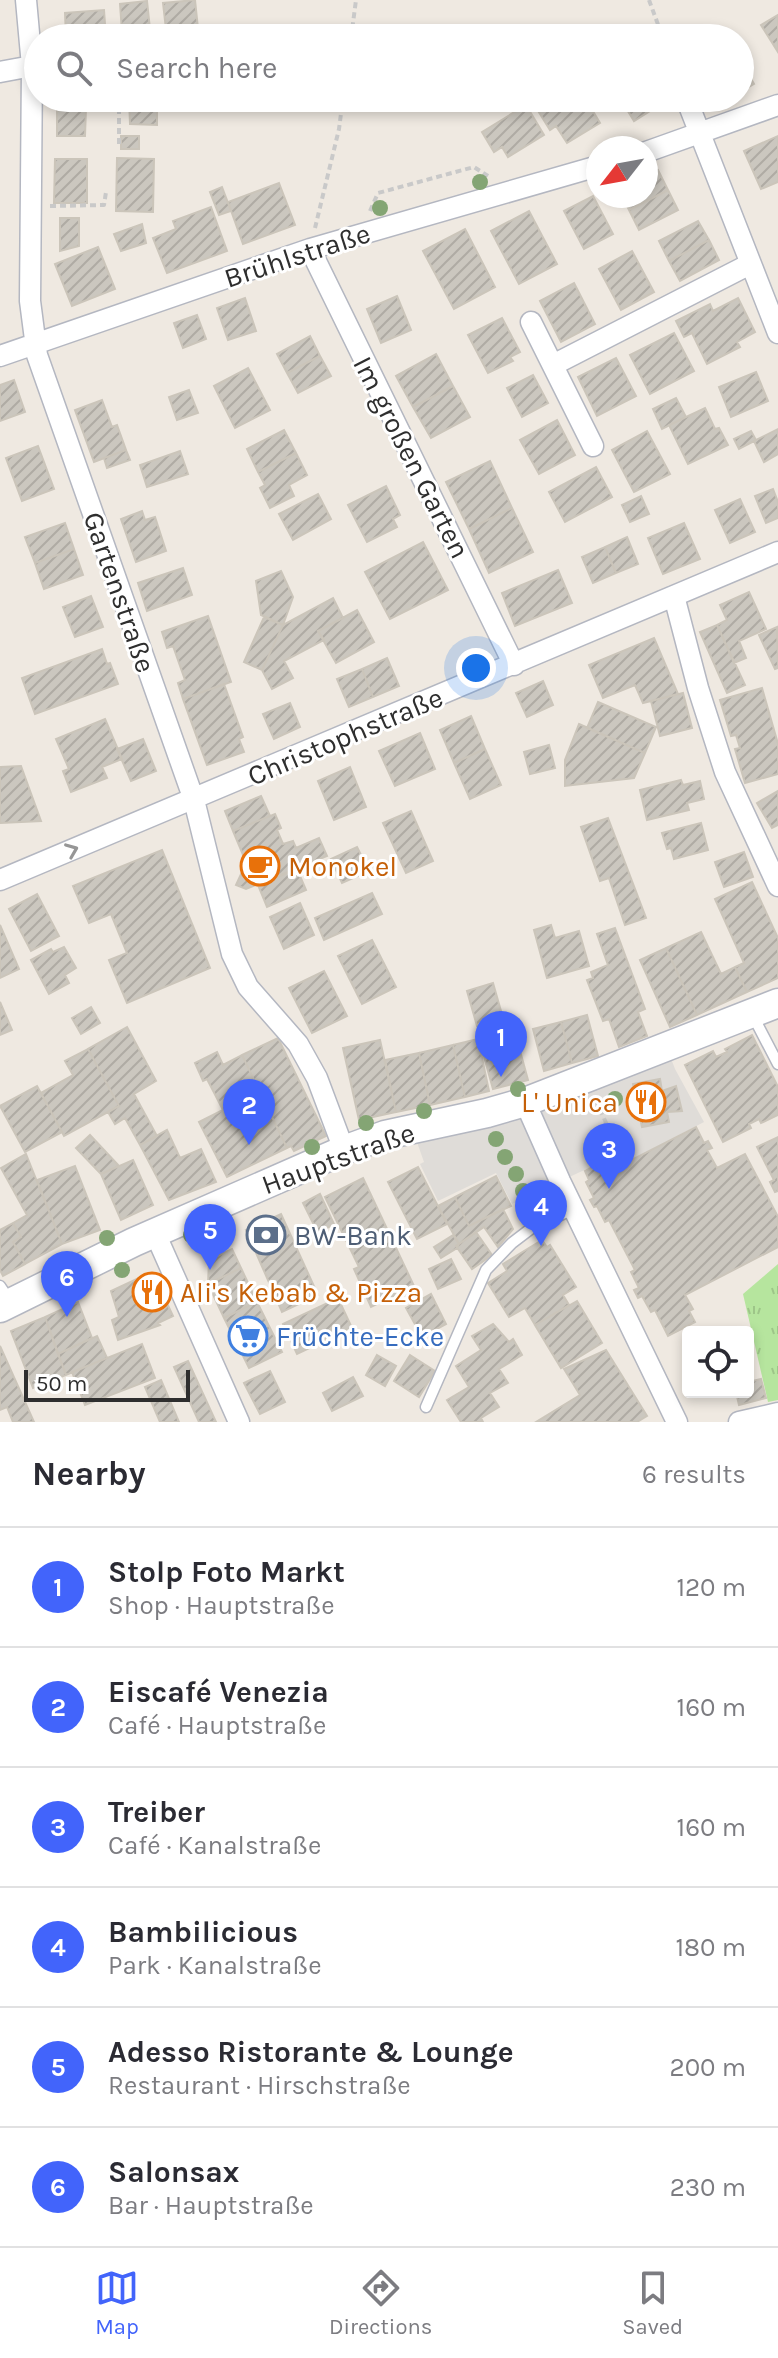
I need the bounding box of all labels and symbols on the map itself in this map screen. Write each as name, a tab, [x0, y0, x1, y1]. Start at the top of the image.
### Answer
north arrow	[586, 136, 658, 208]
street label: Brühlstraße	[220, 216, 374, 295]
street label: Im großen Garten	[346, 351, 477, 564]
street label: Gartenstraße	[77, 508, 162, 677]
your location	[456, 648, 496, 688]
street label: Christophstraße	[243, 681, 448, 792]
one-way arrow	[64, 843, 78, 860]
cafe icon: Monokel	[239, 845, 281, 887]
place label: Monokel	[288, 850, 397, 883]
pin: 1	[475, 1011, 527, 1077]
pin: 2	[223, 1079, 275, 1145]
restaurant icon: L' Unica	[625, 1081, 667, 1123]
place label: L' Unica	[521, 1086, 618, 1119]
street label: Hauptstraße	[257, 1116, 419, 1201]
pin: 3	[583, 1123, 635, 1189]
pin: 4	[515, 1180, 567, 1246]
pin: 5	[184, 1204, 236, 1270]
bank icon: BW-Bank	[245, 1214, 287, 1256]
place label: BW-Bank	[294, 1219, 412, 1252]
pin: 6	[41, 1251, 93, 1317]
restaurant icon: Ali's Kebab & Pizza	[131, 1271, 173, 1313]
place label: Ali's Kebab & Pizza	[180, 1276, 422, 1309]
supermarket icon: Früchte-Ecke	[227, 1315, 269, 1357]
place label: Früchte-Ecke	[276, 1320, 444, 1353]
scale bar	[24, 1366, 190, 1402]

